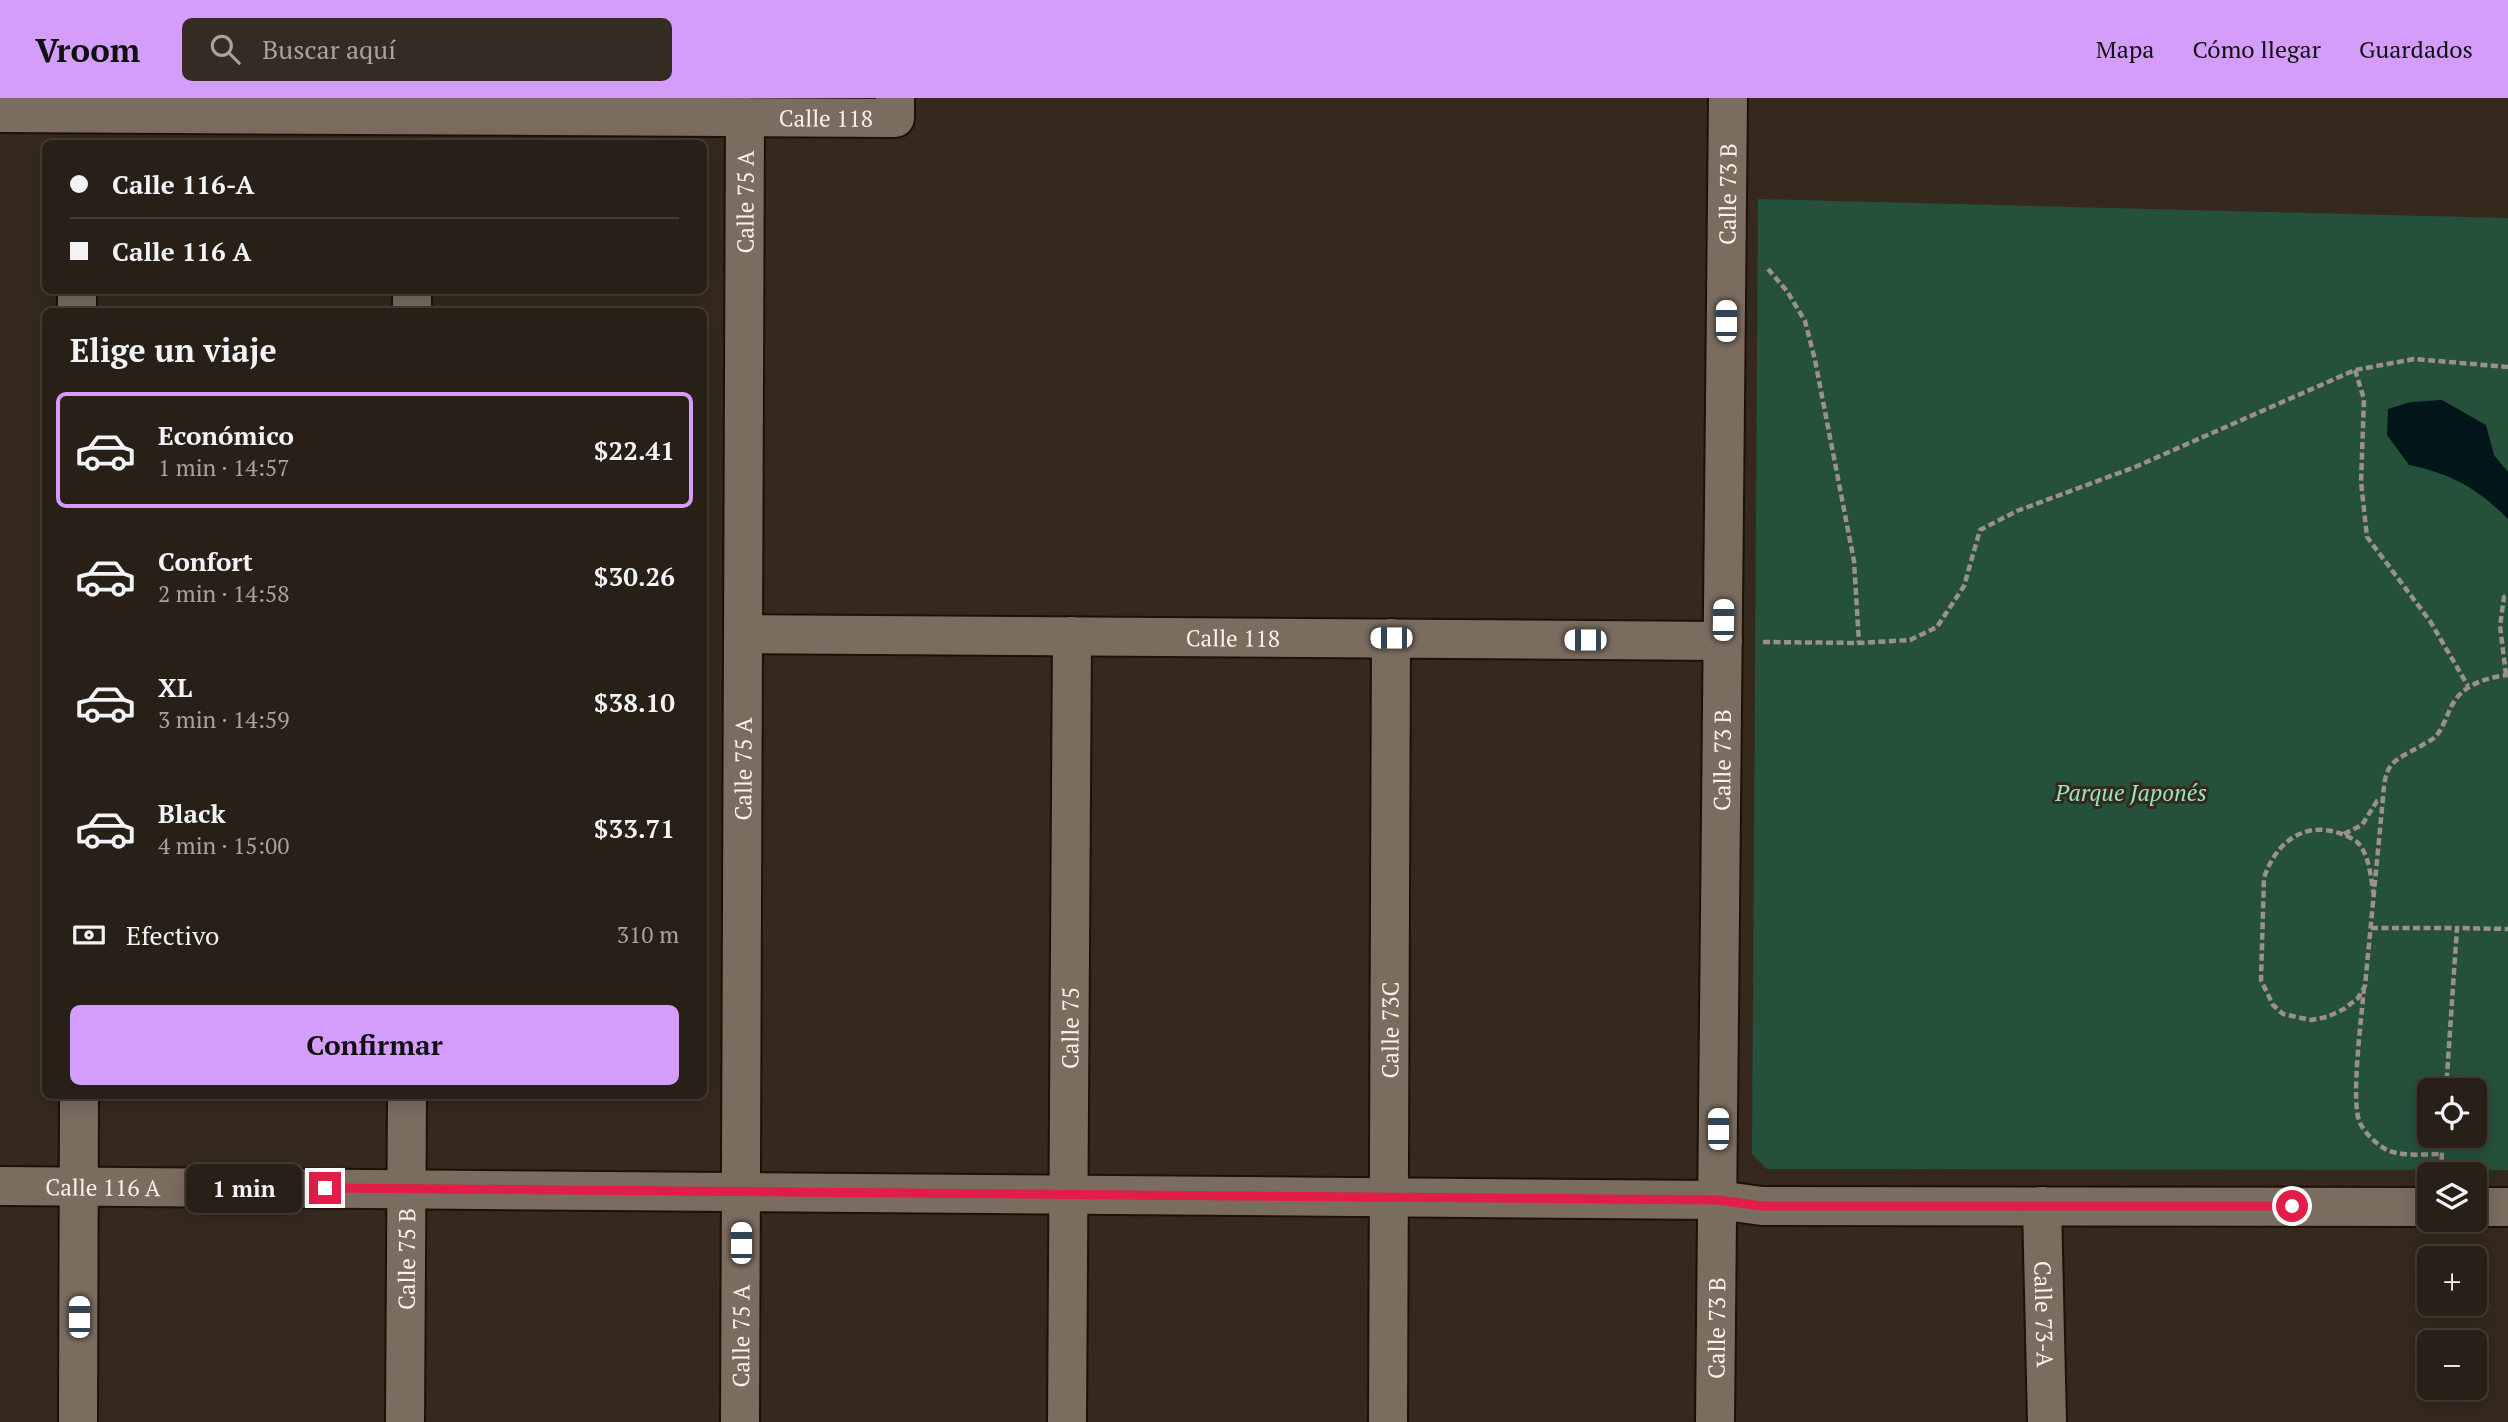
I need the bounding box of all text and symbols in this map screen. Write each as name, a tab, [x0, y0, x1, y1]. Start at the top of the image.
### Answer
search box	[182, 18, 672, 81]
text: Vroom	[35, 28, 140, 71]
icon: search	[206, 30, 244, 68]
text: Buscar aquí	[262, 32, 396, 66]
text: Mapa	[2096, 33, 2154, 65]
text: Cómo llegar	[2192, 33, 2321, 65]
text: Guardados	[2359, 33, 2473, 65]
street label: Calle 118	[779, 102, 873, 133]
street label: Calle 73 B	[1711, 143, 1743, 245]
street label: Calle 75 A	[729, 150, 760, 254]
text: Calle 116-A	[112, 167, 254, 201]
text: Calle 116 A	[112, 234, 251, 268]
car	[1716, 300, 1737, 342]
text: Elige un viaje	[70, 329, 277, 371]
text: Económico	[158, 418, 294, 452]
icon: car	[74, 419, 137, 482]
text: $22.41	[594, 433, 675, 467]
text: 1 min · 14:57	[158, 452, 290, 483]
text: Confort	[158, 544, 253, 578]
icon: car	[74, 545, 137, 608]
text: $30.26	[594, 559, 675, 593]
text: 2 min · 14:58	[158, 578, 290, 609]
car	[1713, 599, 1734, 641]
street label: Calle 118	[1186, 622, 1280, 653]
car	[1371, 628, 1413, 649]
car	[1565, 630, 1607, 651]
text: XL	[158, 670, 192, 704]
icon: car	[74, 671, 137, 734]
text: $38.10	[594, 685, 675, 719]
text: 3 min · 14:59	[158, 704, 290, 735]
street label: Calle 73 B	[1706, 709, 1737, 811]
street label: Calle 75 A	[727, 717, 758, 821]
park label: Parque Japonés	[2054, 777, 2207, 808]
text: Black	[158, 796, 226, 830]
icon: car	[74, 797, 137, 860]
text: $33.71	[594, 811, 675, 845]
text: 4 min · 15:00	[158, 830, 290, 861]
icon: cash	[70, 916, 108, 954]
text: Efectivo	[126, 918, 219, 952]
text: 310 m	[617, 919, 679, 950]
street label: Calle 73C	[1374, 982, 1405, 1078]
street label: Calle 75	[1054, 987, 1085, 1069]
button: Confirmar	[70, 1005, 679, 1085]
map controls	[2417, 1078, 2487, 1400]
button: locate	[2417, 1078, 2487, 1148]
car	[1708, 1108, 1729, 1150]
button: layers	[2417, 1162, 2487, 1232]
callout: 1 min	[185, 1164, 300, 1212]
street label: Calle 116 A	[45, 1171, 161, 1203]
route end	[309, 1172, 341, 1204]
text: 1 min	[213, 1173, 275, 1204]
route start	[2276, 1190, 2308, 1222]
street label: Calle 75 B	[390, 1208, 422, 1310]
car	[731, 1222, 752, 1264]
button: +	[2417, 1246, 2487, 1316]
street label: Calle 73-A	[2028, 1260, 2061, 1368]
street label: Calle 73 B	[1700, 1277, 1732, 1379]
street label: Calle 75 A	[725, 1284, 756, 1388]
car	[69, 1296, 90, 1338]
button: −	[2417, 1330, 2487, 1400]

